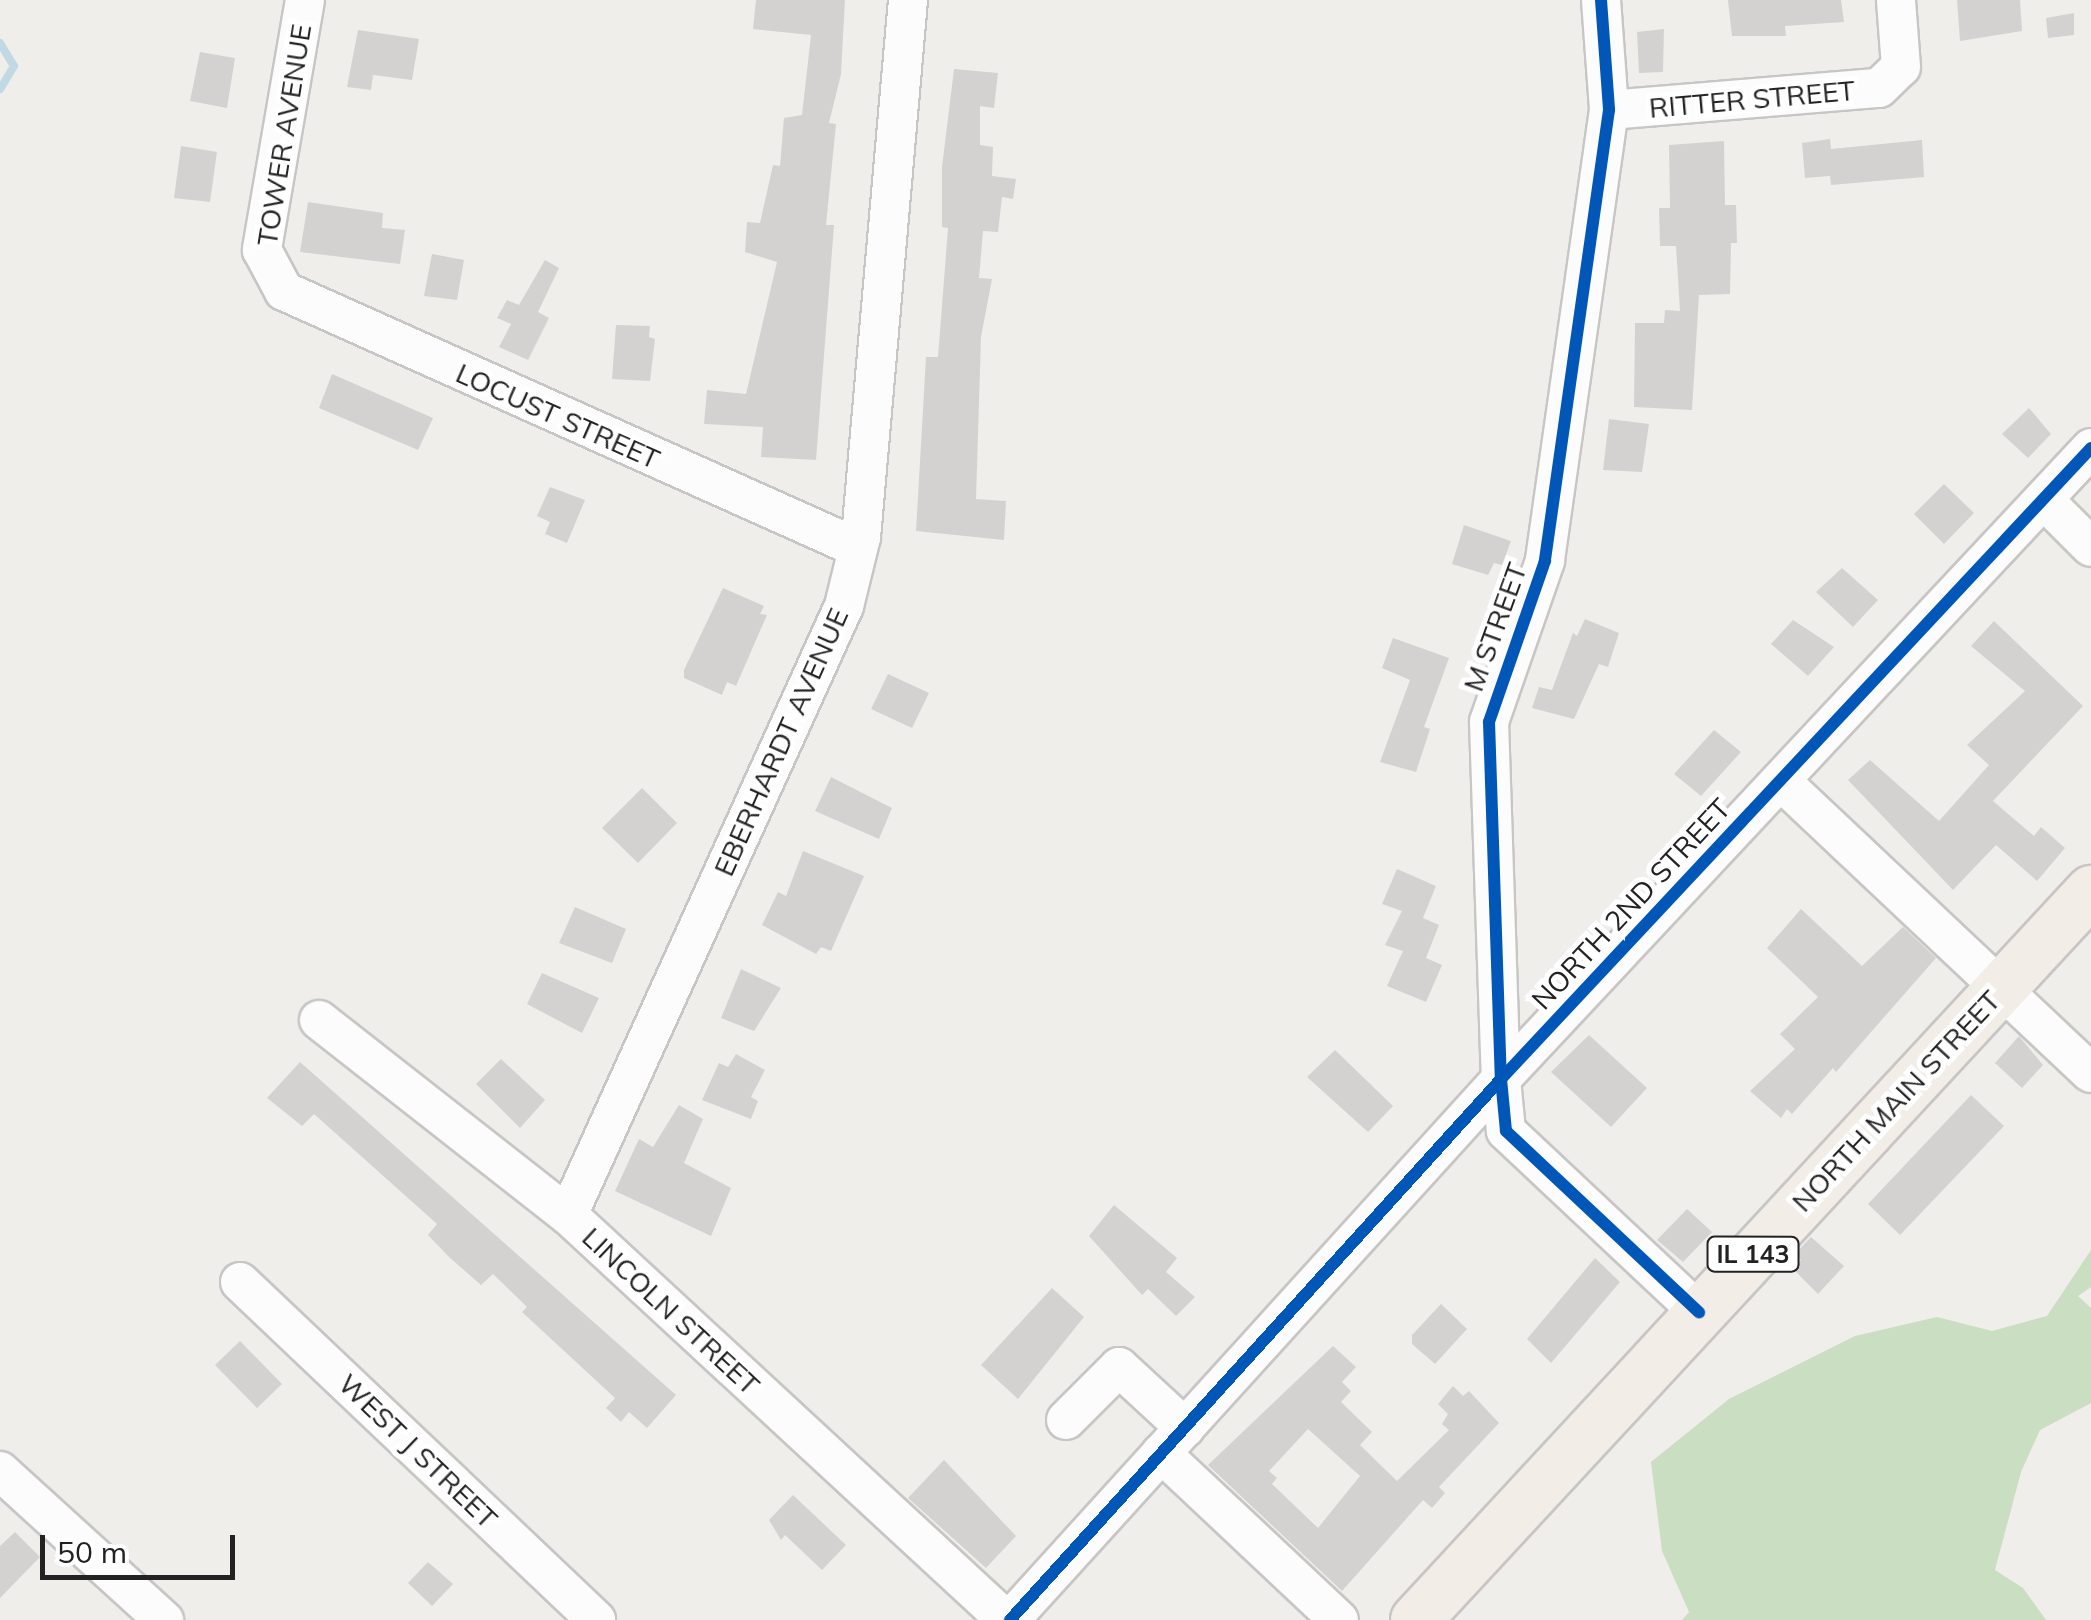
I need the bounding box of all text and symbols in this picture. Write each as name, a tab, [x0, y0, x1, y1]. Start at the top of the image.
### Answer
street label: TOWER AVENUE	[250, 22, 318, 248]
street label: RITTER STREET	[1648, 73, 1856, 125]
street label: LOCUST STREET	[451, 356, 665, 476]
street label: M STREET	[1456, 558, 1534, 696]
street label: EBERHARDT AVENUE	[707, 603, 855, 881]
street label: NORTH 2ND STREET	[1525, 792, 1737, 1016]
street label: NORTH MAIN STREET	[1785, 984, 2007, 1218]
street label: LINCOLN STREET	[575, 1220, 767, 1402]
road number: IL 143	[1706, 1234, 1800, 1274]
street label: WEST J STREET	[332, 1367, 504, 1535]
scale bar	[45, 1515, 240, 1577]
text: 50 m	[57, 1533, 127, 1571]

